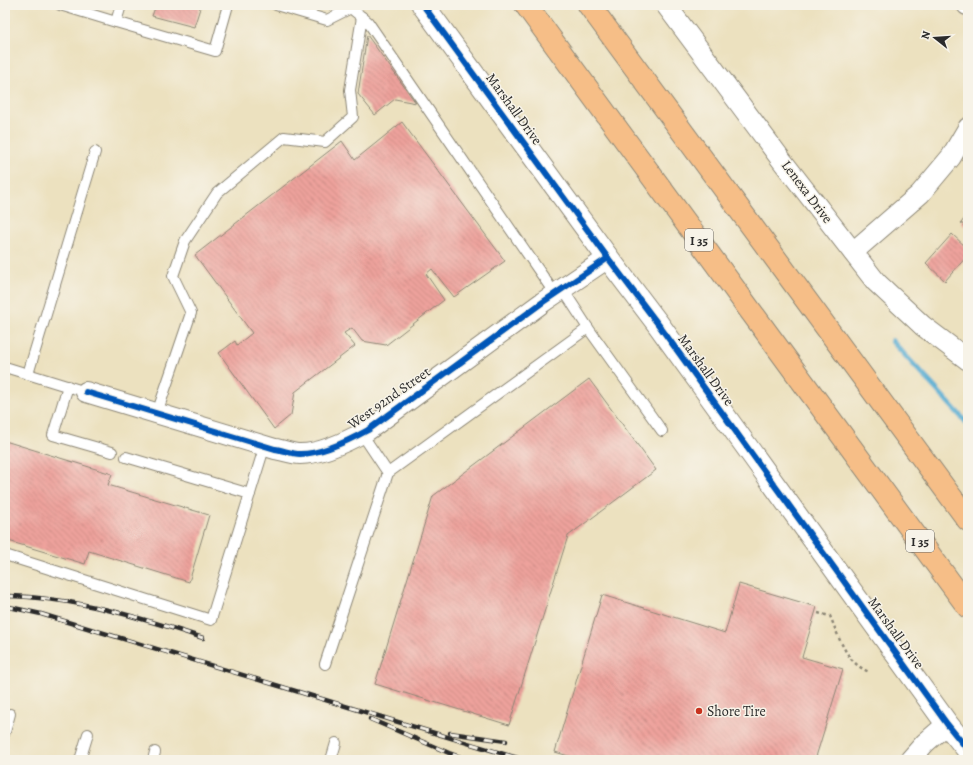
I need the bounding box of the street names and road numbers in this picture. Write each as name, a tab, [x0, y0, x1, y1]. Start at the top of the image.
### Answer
street label: Marshall Drive	[482, 69, 546, 149]
street label: Lenexa Drive	[777, 157, 837, 227]
road number: I 35	[685, 229, 713, 251]
street label: Marshall Drive	[674, 330, 738, 410]
street label: West 92nd Street	[343, 362, 434, 434]
road number: I 35	[906, 530, 934, 552]
street label: Marshall Drive	[864, 593, 928, 673]

